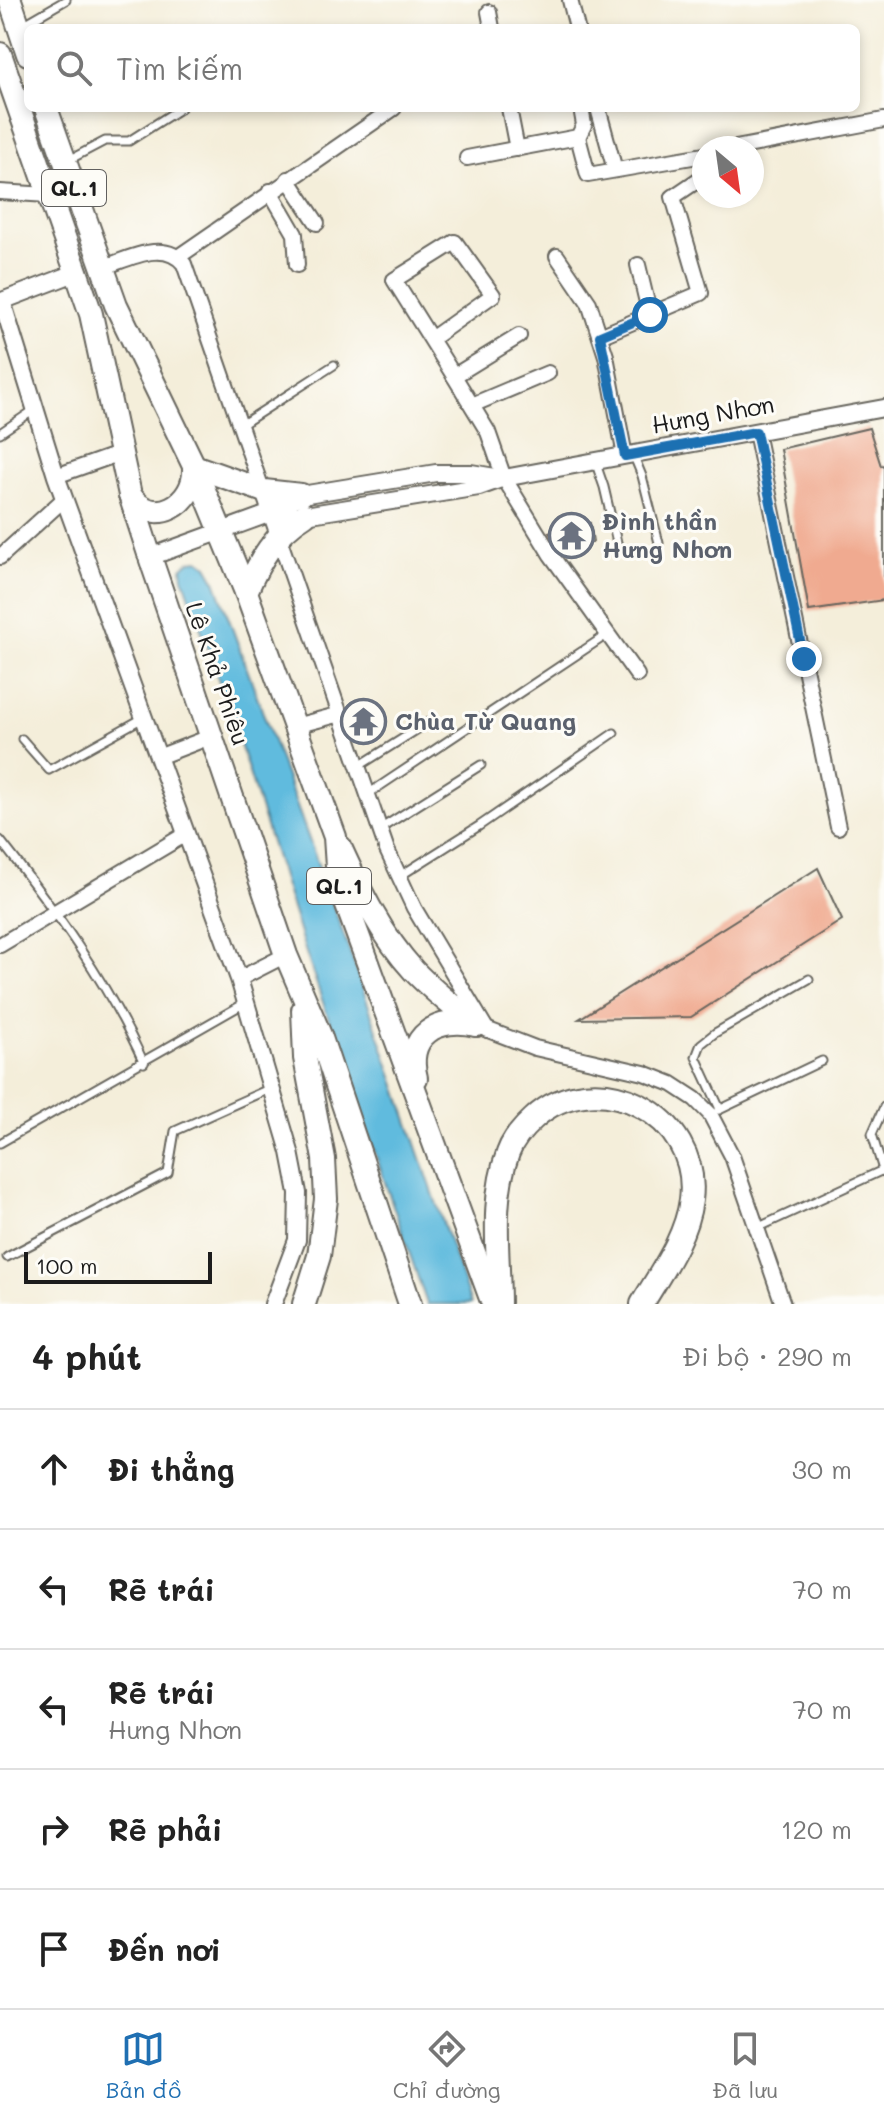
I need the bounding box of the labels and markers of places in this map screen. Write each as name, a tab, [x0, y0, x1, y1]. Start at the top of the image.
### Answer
place label: Đình thần Hưng Nhơn	[602, 505, 732, 564]
temple icon: Đình thần Hưng Nhơn	[547, 512, 595, 560]
temple icon: Chùa Từ Quang	[340, 698, 388, 746]
place label: Chùa Từ Quang	[395, 705, 576, 736]

